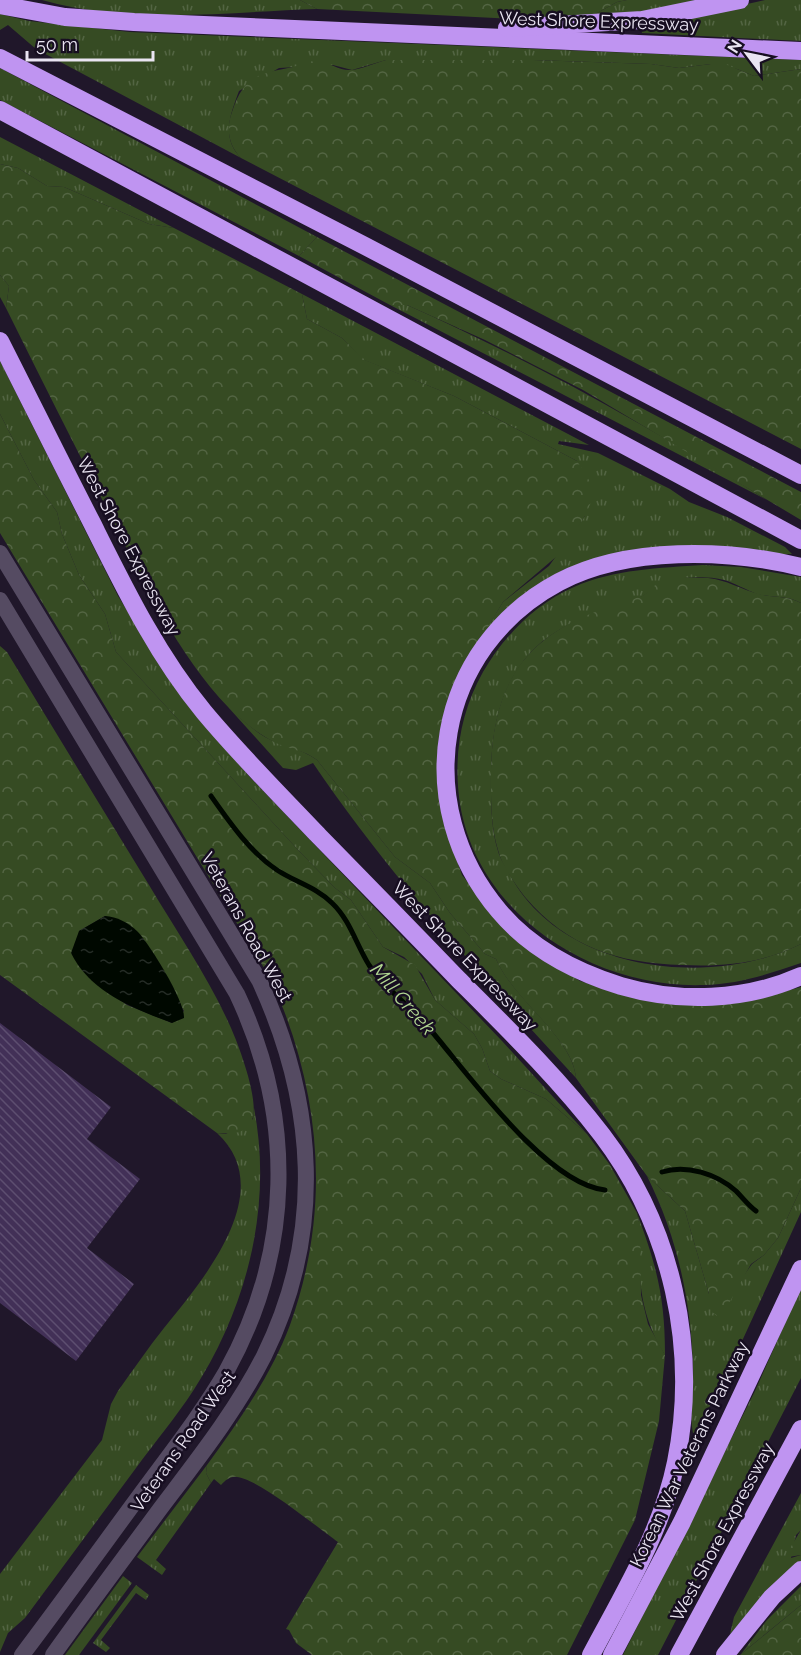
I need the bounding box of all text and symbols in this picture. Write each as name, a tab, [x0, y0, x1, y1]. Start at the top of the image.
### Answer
street label: West Shore Expressway	[499, 7, 699, 35]
scale bar	[27, 24, 153, 62]
north arrow	[717, 24, 777, 84]
text: 50 m	[36, 34, 78, 55]
text: N	[723, 36, 746, 57]
street label: West Shore Expressway	[73, 453, 185, 639]
street label: Veterans Road West	[197, 848, 297, 1006]
street label: West Shore Expressway	[388, 877, 542, 1035]
water label: Mill Creek	[365, 958, 441, 1040]
street label: Korean War Veterans Parkway	[625, 1338, 753, 1570]
street label: Veterans Road West	[126, 1366, 240, 1516]
street label: West Shore Expressway	[666, 1439, 778, 1625]

